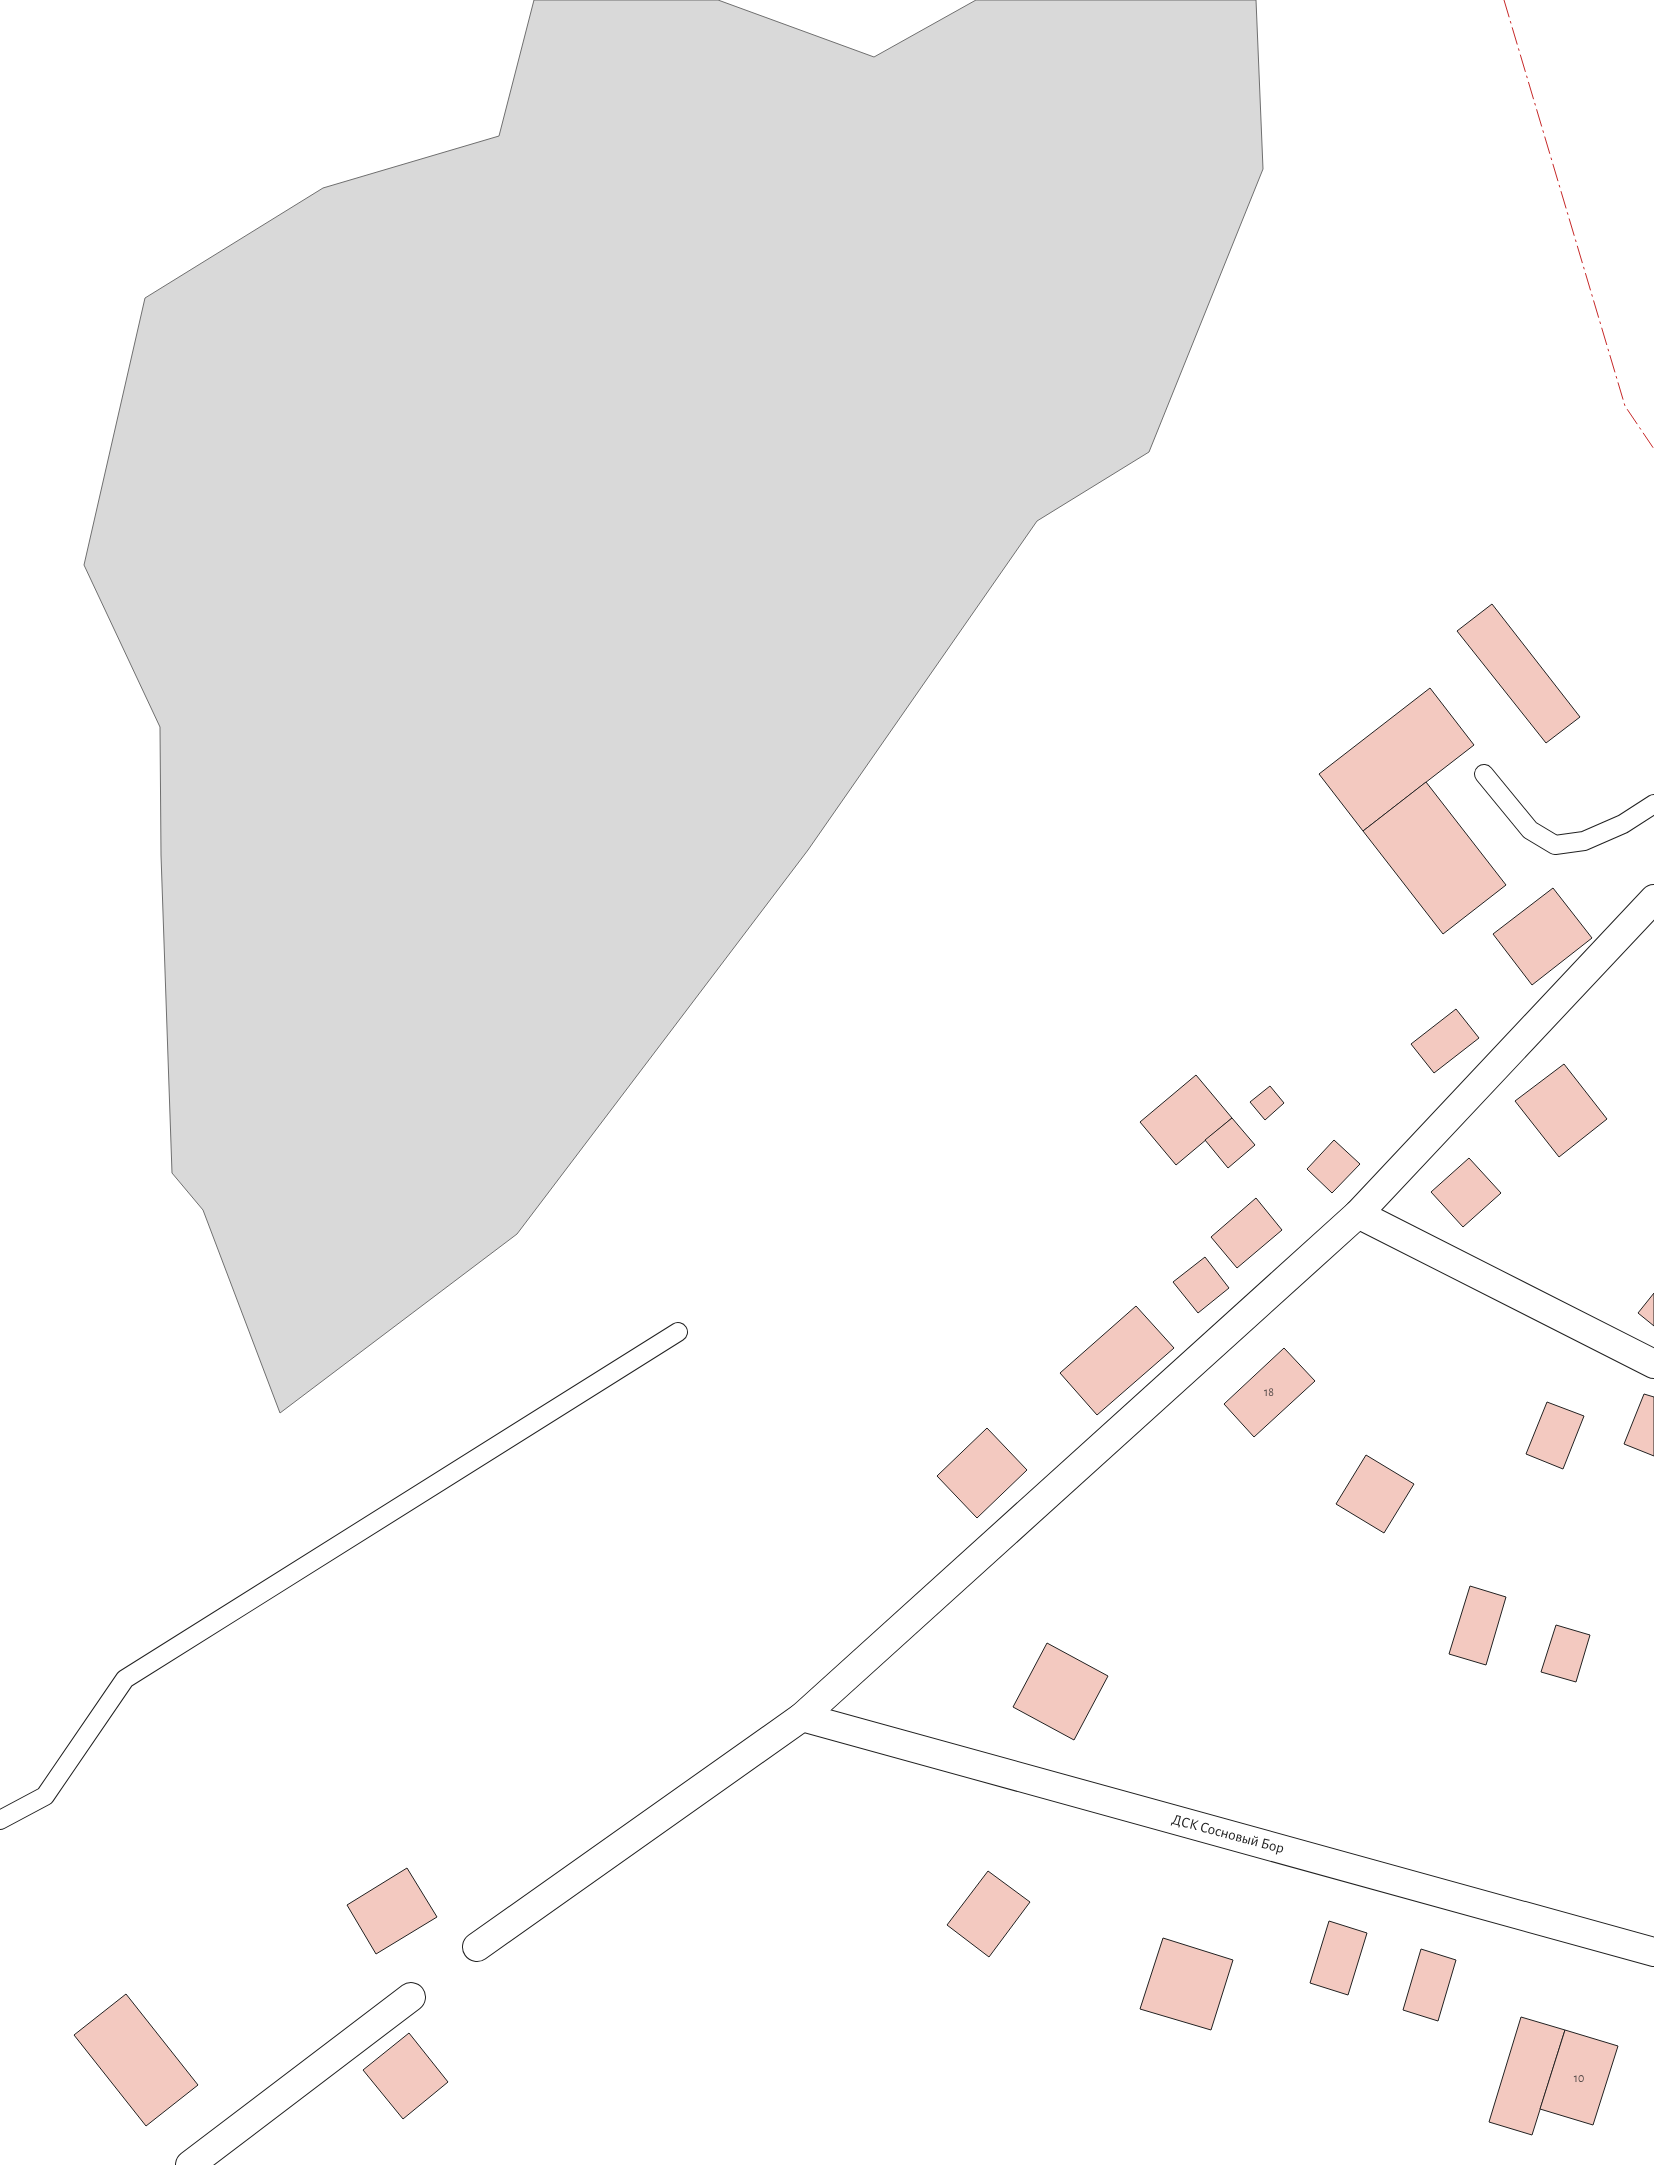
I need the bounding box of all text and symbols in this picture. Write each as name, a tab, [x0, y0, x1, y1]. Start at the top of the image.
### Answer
house number: 18	[1264, 1386, 1274, 1398]
street label: ДСК Сосновый Бор	[1170, 1812, 1286, 1856]
house number: 10	[1574, 2072, 1584, 2084]

